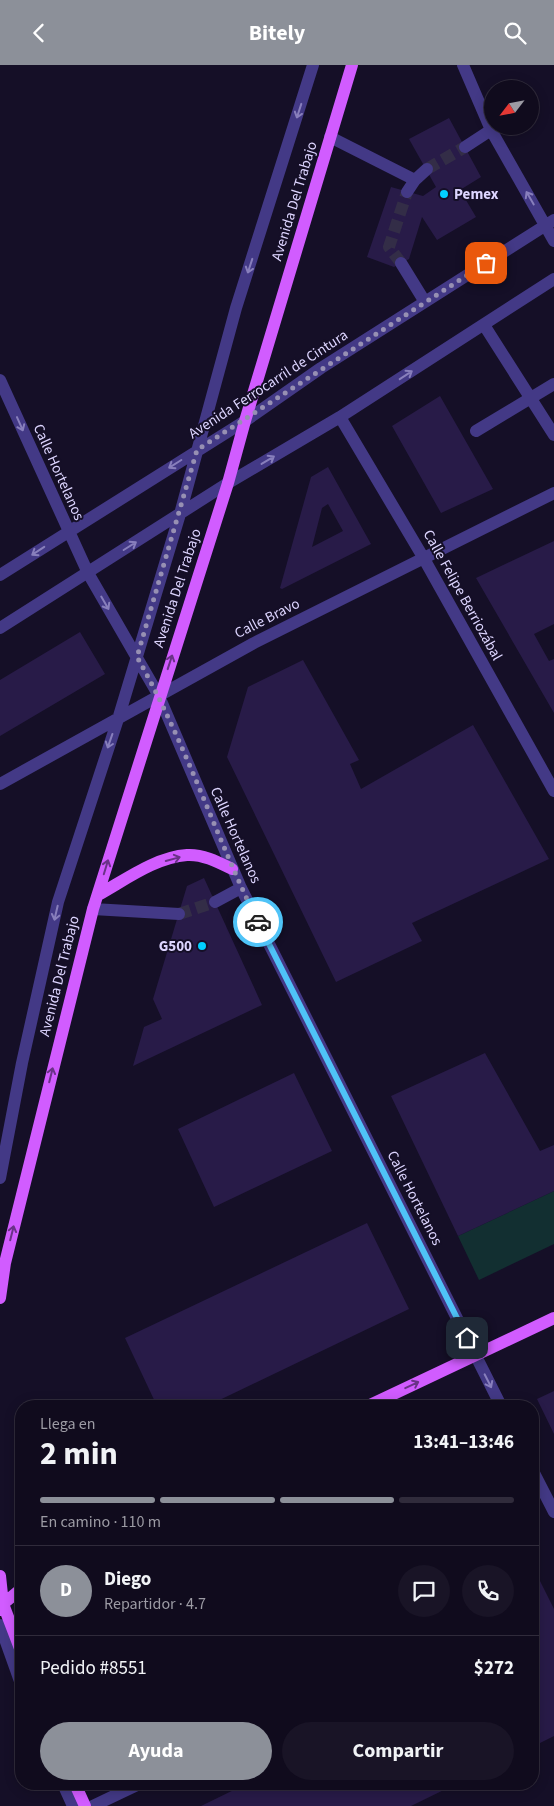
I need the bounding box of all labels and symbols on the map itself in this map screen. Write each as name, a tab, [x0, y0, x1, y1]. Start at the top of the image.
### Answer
north arrow	[484, 80, 539, 135]
one-way arrow	[293, 103, 303, 119]
street label: Avenida Del Trabajo	[266, 139, 323, 263]
place label: Pemex	[454, 184, 499, 205]
marker: Pemex	[438, 188, 450, 200]
one-way arrow	[525, 192, 535, 206]
pin	[465, 242, 507, 284]
one-way arrow	[244, 258, 254, 274]
street label: Avenida Ferrocarril de Cintura	[184, 325, 352, 444]
one-way arrow	[399, 370, 413, 380]
one-way arrow	[16, 416, 25, 431]
street label: Calle Hortelanos	[28, 421, 89, 524]
one-way arrow	[260, 455, 274, 465]
one-way arrow	[168, 459, 182, 470]
street label: Avenida Del Trabajo	[148, 526, 207, 650]
street label: Calle Felipe Berriozábal	[418, 526, 507, 665]
one-way arrow	[123, 541, 137, 551]
one-way arrow	[31, 546, 45, 556]
street label: Calle Bravo	[231, 593, 303, 644]
one-way arrow	[100, 595, 110, 610]
one-way arrow	[166, 655, 175, 671]
one-way arrow	[105, 733, 115, 749]
street label: Calle Hortelanos	[205, 784, 266, 887]
one-way arrow	[165, 853, 181, 863]
one-way arrow	[102, 860, 112, 876]
courier	[233, 897, 283, 947]
one-way arrow	[50, 904, 60, 920]
street label: Avenida Del Trabajo	[34, 913, 85, 1039]
place label: G500	[159, 936, 192, 957]
marker: G500	[196, 940, 208, 952]
one-way arrow	[47, 1068, 56, 1084]
street label: Calle Hortelanos	[382, 1147, 447, 1249]
one-way arrow	[8, 1225, 17, 1241]
pin	[446, 1317, 488, 1359]
one-way arrow	[484, 1373, 493, 1388]
one-way arrow	[405, 1380, 420, 1390]

